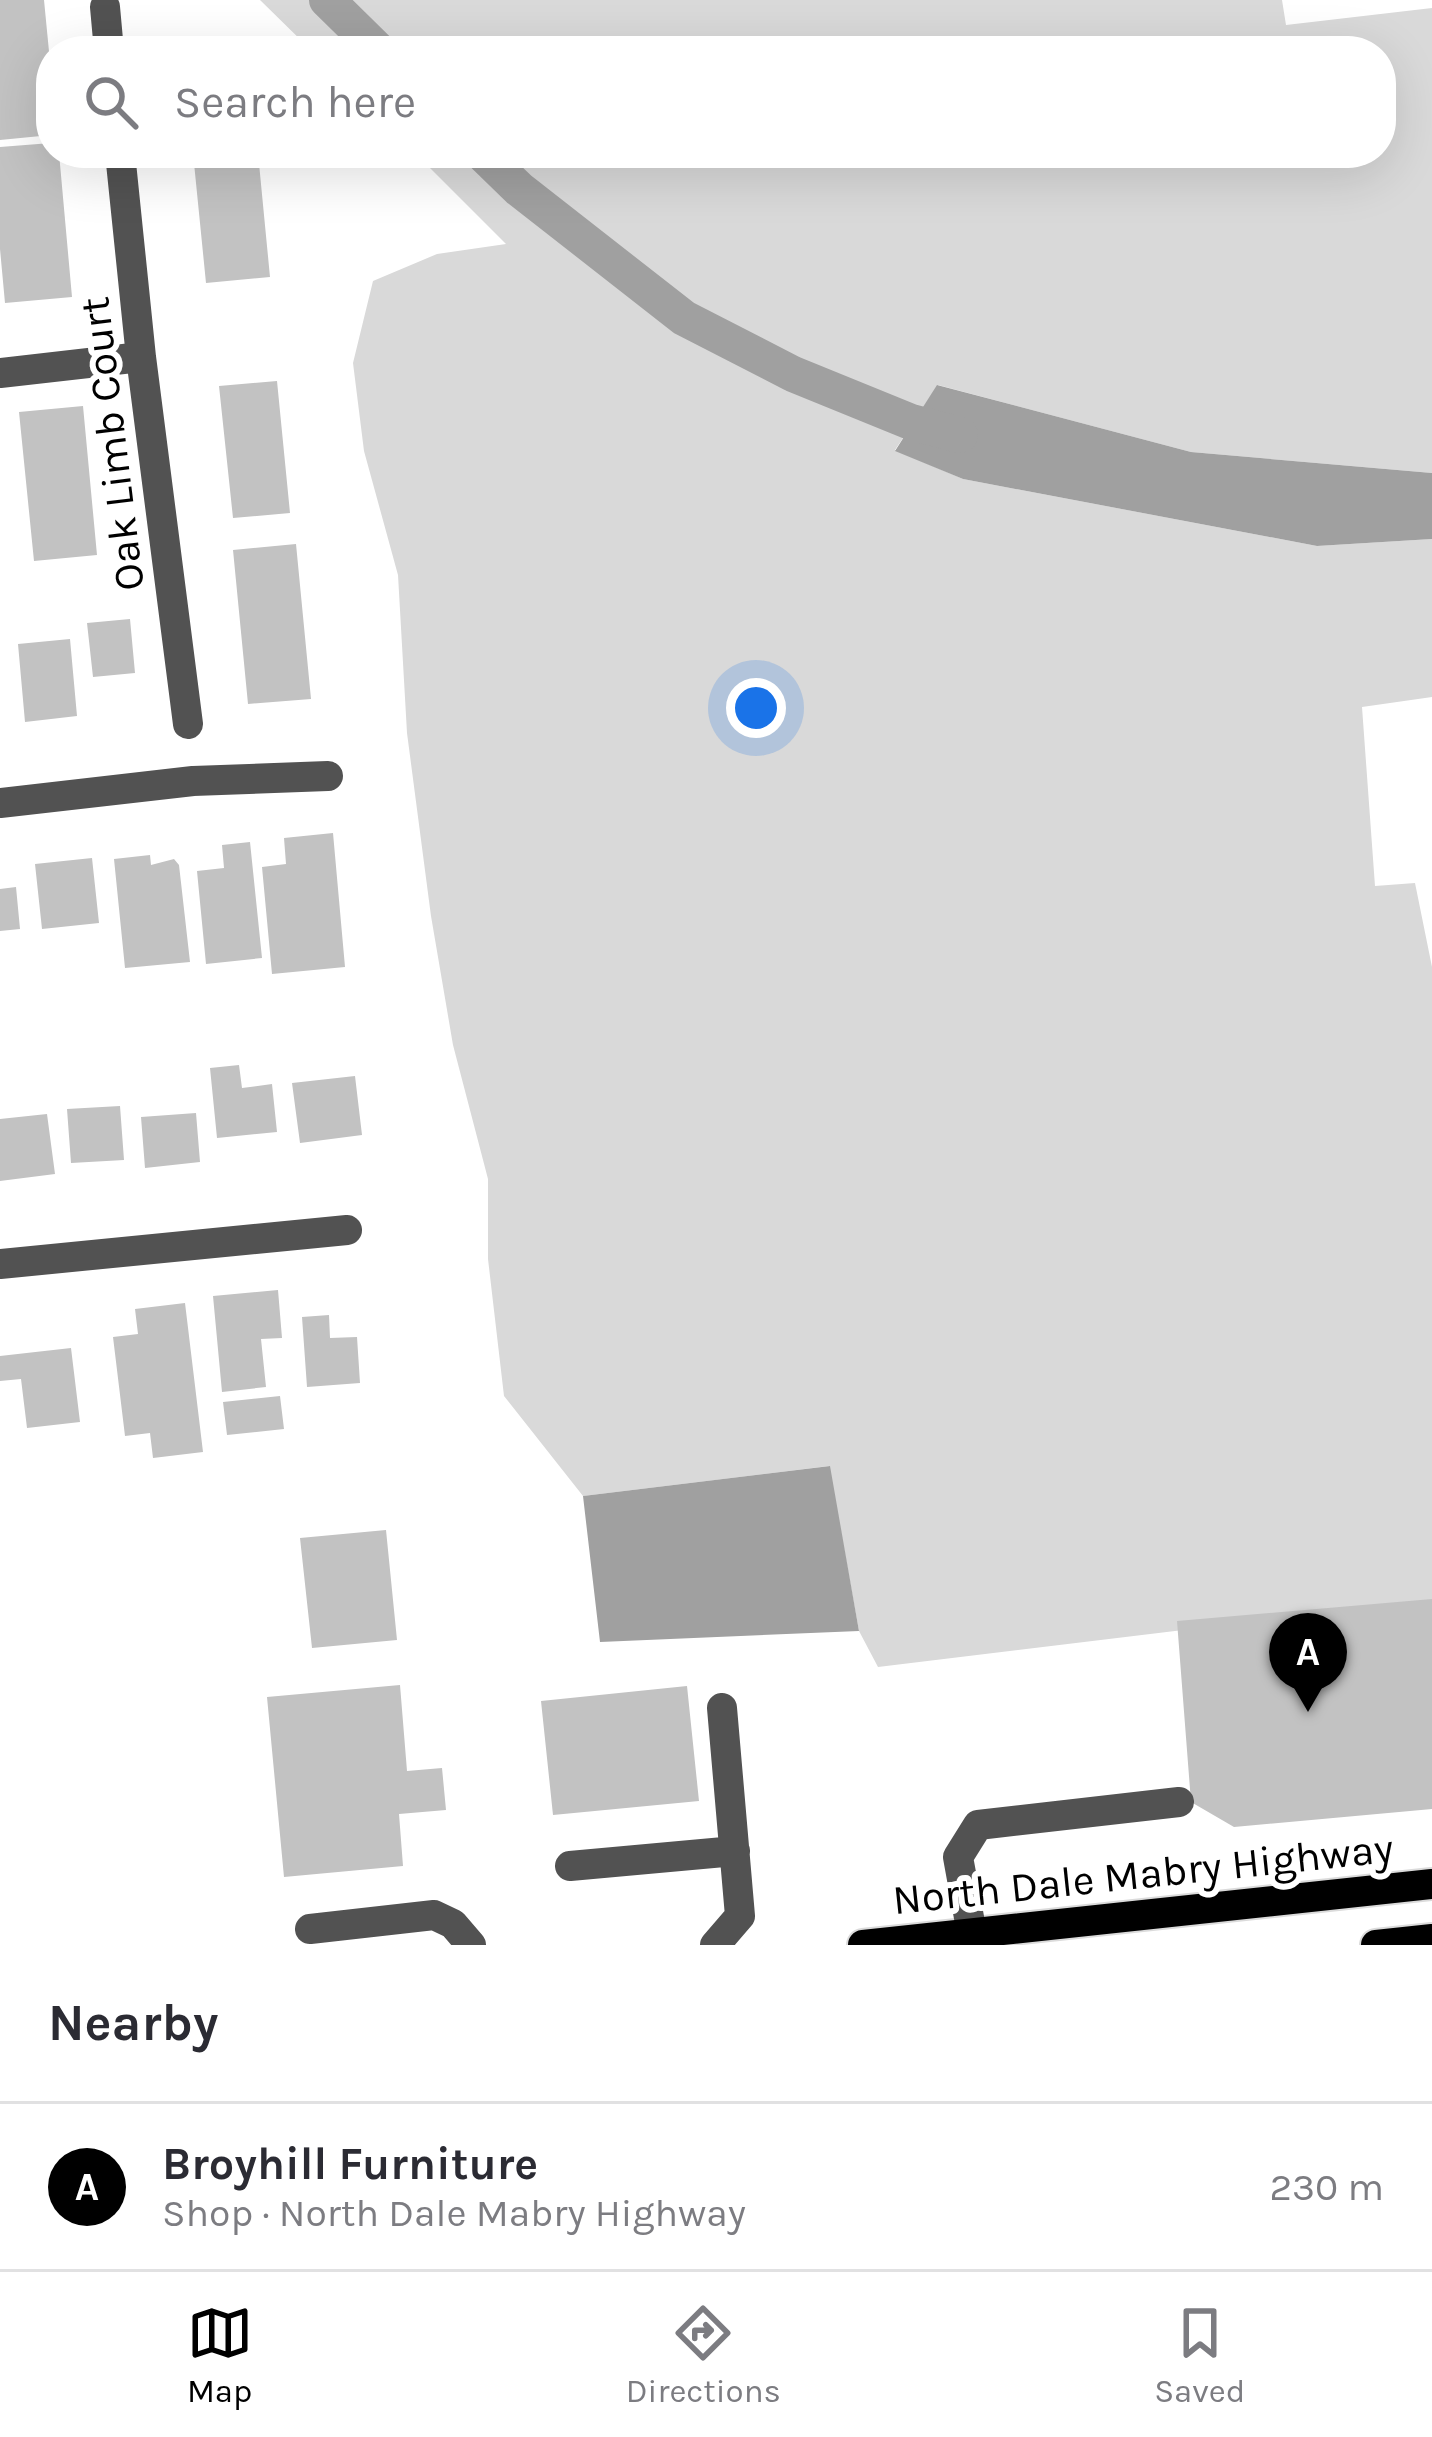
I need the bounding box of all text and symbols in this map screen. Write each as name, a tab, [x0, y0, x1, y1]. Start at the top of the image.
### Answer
search box	[36, 36, 1396, 168]
icon: search	[78, 69, 144, 135]
text: Search here	[174, 76, 416, 128]
street label: Oak Limb Court	[69, 294, 155, 593]
your location	[726, 678, 786, 738]
pin: A	[1269, 1613, 1347, 1712]
street label: North Dale Mabry Highway	[890, 1823, 1396, 1925]
text: Nearby	[48, 1993, 218, 2053]
text: Broyhill Furniture	[162, 2138, 538, 2190]
text: A	[75, 2164, 99, 2210]
text: 230 m	[1269, 2164, 1384, 2210]
text: Shop · North Dale Mabry Highway	[162, 2190, 746, 2236]
tab: Map	[187, 2300, 253, 2410]
tab: Directions	[626, 2300, 781, 2410]
tab: Saved	[1154, 2300, 1245, 2410]

